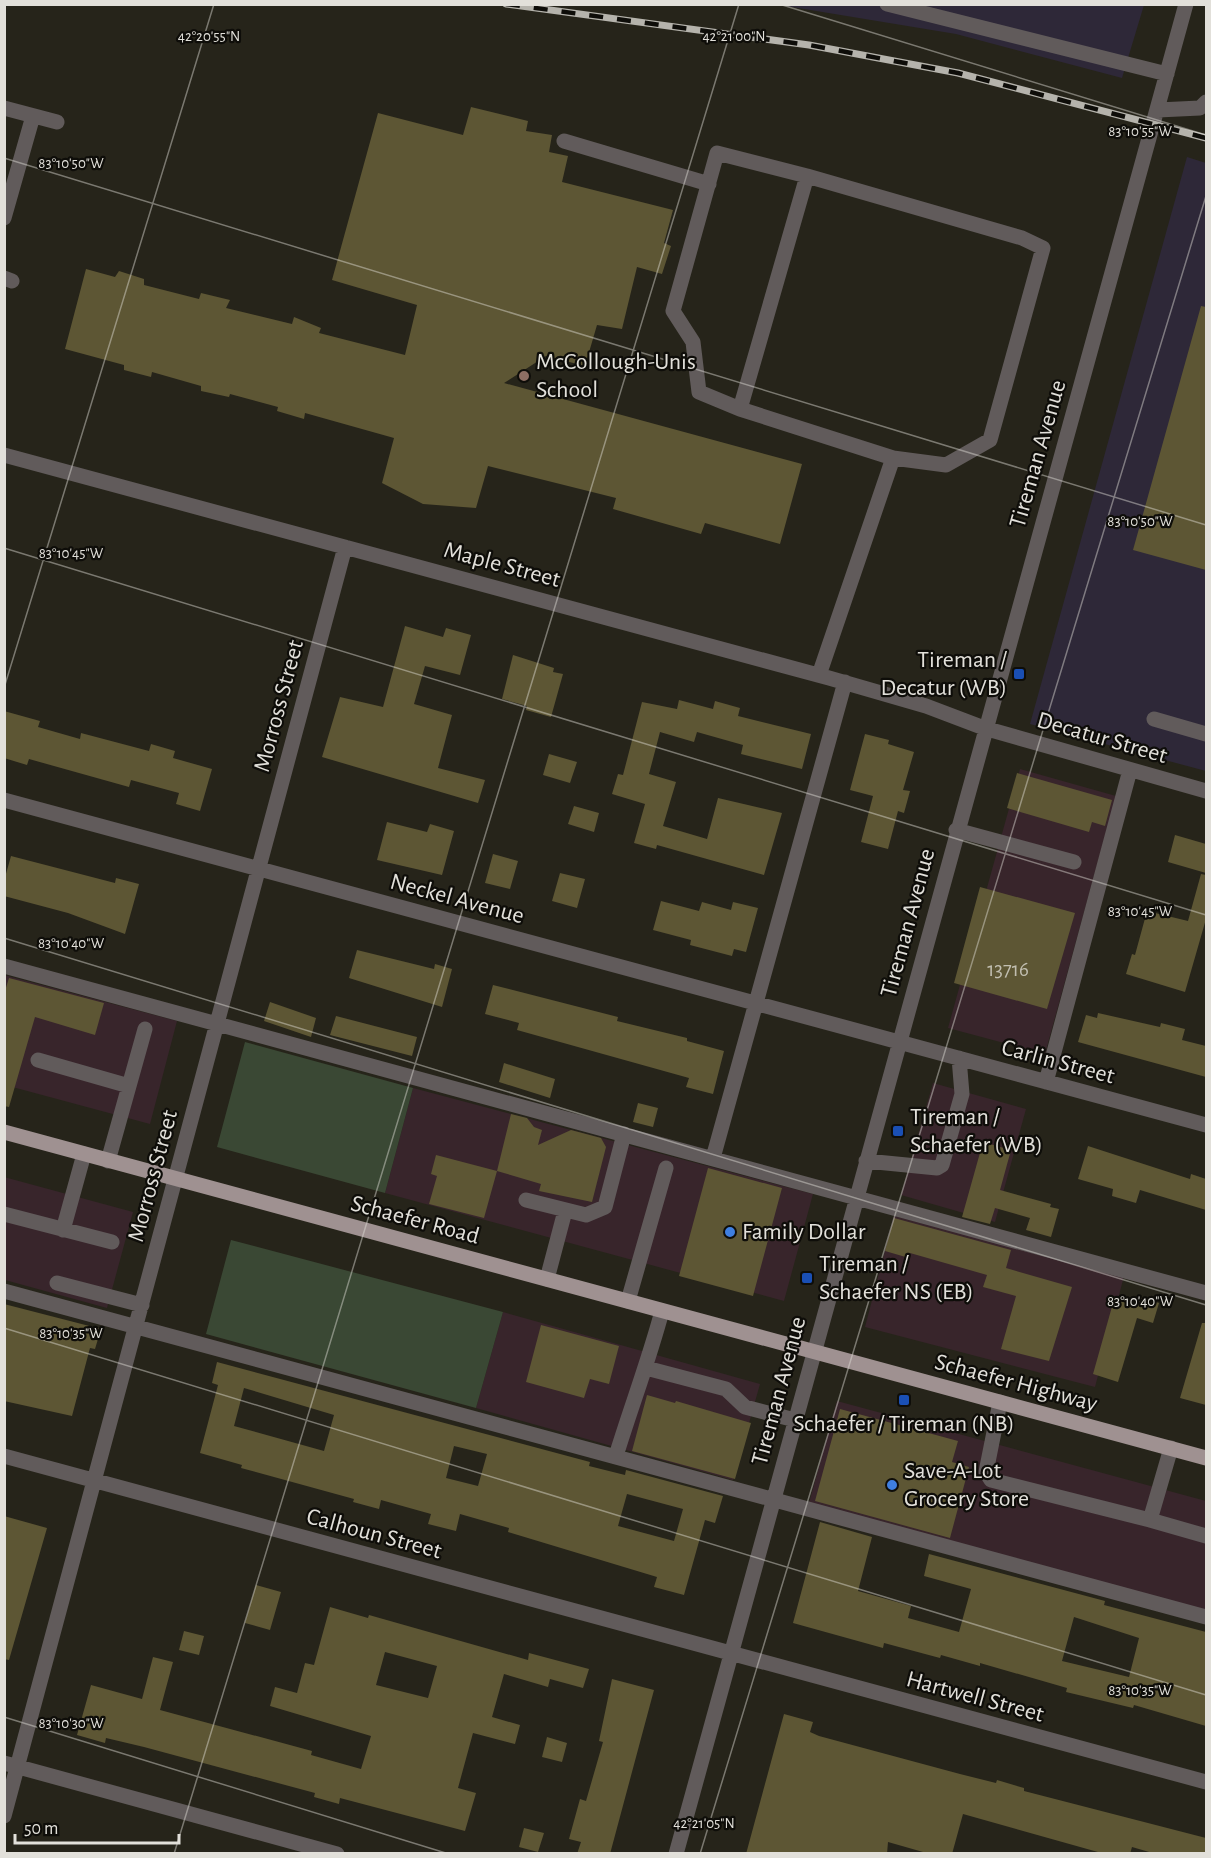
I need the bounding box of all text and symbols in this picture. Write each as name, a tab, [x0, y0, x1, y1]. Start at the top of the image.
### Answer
text: 42°20'55"N	[178, 29, 240, 44]
text: 42°21'00"N	[702, 29, 766, 44]
text: 83°10'55"W	[1108, 124, 1172, 139]
text: 83°10'50"W	[38, 156, 104, 171]
place label: McCollough-Unis School	[536, 350, 696, 402]
marker: McCollough-Unis School	[517, 369, 531, 383]
street label: Tireman Avenue	[1005, 377, 1071, 531]
text: 83°10'50"W	[1107, 514, 1173, 529]
street label: Maple Street	[441, 538, 563, 592]
text: 83°10'45"W	[39, 546, 104, 561]
street label: Morross Street	[250, 637, 308, 775]
place label: Tireman / Decatur (WB)	[880, 648, 1007, 700]
marker: Tireman / Decatur (WB)	[1012, 667, 1026, 681]
street label: Decatur Street	[1034, 708, 1170, 768]
street label: Tireman Avenue	[877, 846, 939, 1000]
street label: Neckel Avenue	[387, 870, 527, 928]
text: 83°10'45"W	[1108, 904, 1173, 919]
text: 83°10'40"W	[38, 936, 105, 951]
house number: 13716	[987, 959, 1029, 980]
street label: Carlin Street	[999, 1035, 1117, 1089]
place label: Tireman / Schaefer (WB)	[910, 1105, 1043, 1157]
street label: Morross Street	[124, 1107, 182, 1245]
marker: Tireman / Schaefer (WB)	[891, 1124, 905, 1138]
street label: Schaefer Road	[348, 1191, 482, 1249]
place label: Family Dollar	[742, 1220, 866, 1244]
marker: Family Dollar	[723, 1225, 737, 1239]
place label: Tireman / Schaefer NS (EB)	[819, 1252, 974, 1304]
marker: Tireman / Schaefer NS (EB)	[800, 1271, 814, 1285]
text: 83°10'40"W	[1107, 1294, 1174, 1309]
street label: Tireman Avenue	[748, 1314, 810, 1468]
text: 83°10'35"W	[39, 1326, 103, 1341]
street label: Schaefer Highway	[932, 1350, 1100, 1416]
marker: Schaefer / Tireman (NB)	[897, 1393, 911, 1407]
place label: Schaefer / Tireman (NB)	[793, 1412, 1015, 1436]
place label: Save-A-Lot Grocery Store	[904, 1459, 1029, 1511]
marker: Save-A-Lot Grocery Store	[885, 1478, 899, 1492]
street label: Calhoun Street	[304, 1504, 444, 1564]
street label: Hartwell Street	[904, 1667, 1047, 1727]
text: 83°10'35"W	[1108, 1683, 1172, 1698]
text: 83°10'30"W	[38, 1716, 104, 1731]
scale bar	[15, 1807, 178, 1845]
text: 42°21'05"N	[673, 1816, 735, 1831]
text: 50 m	[24, 1820, 58, 1838]

